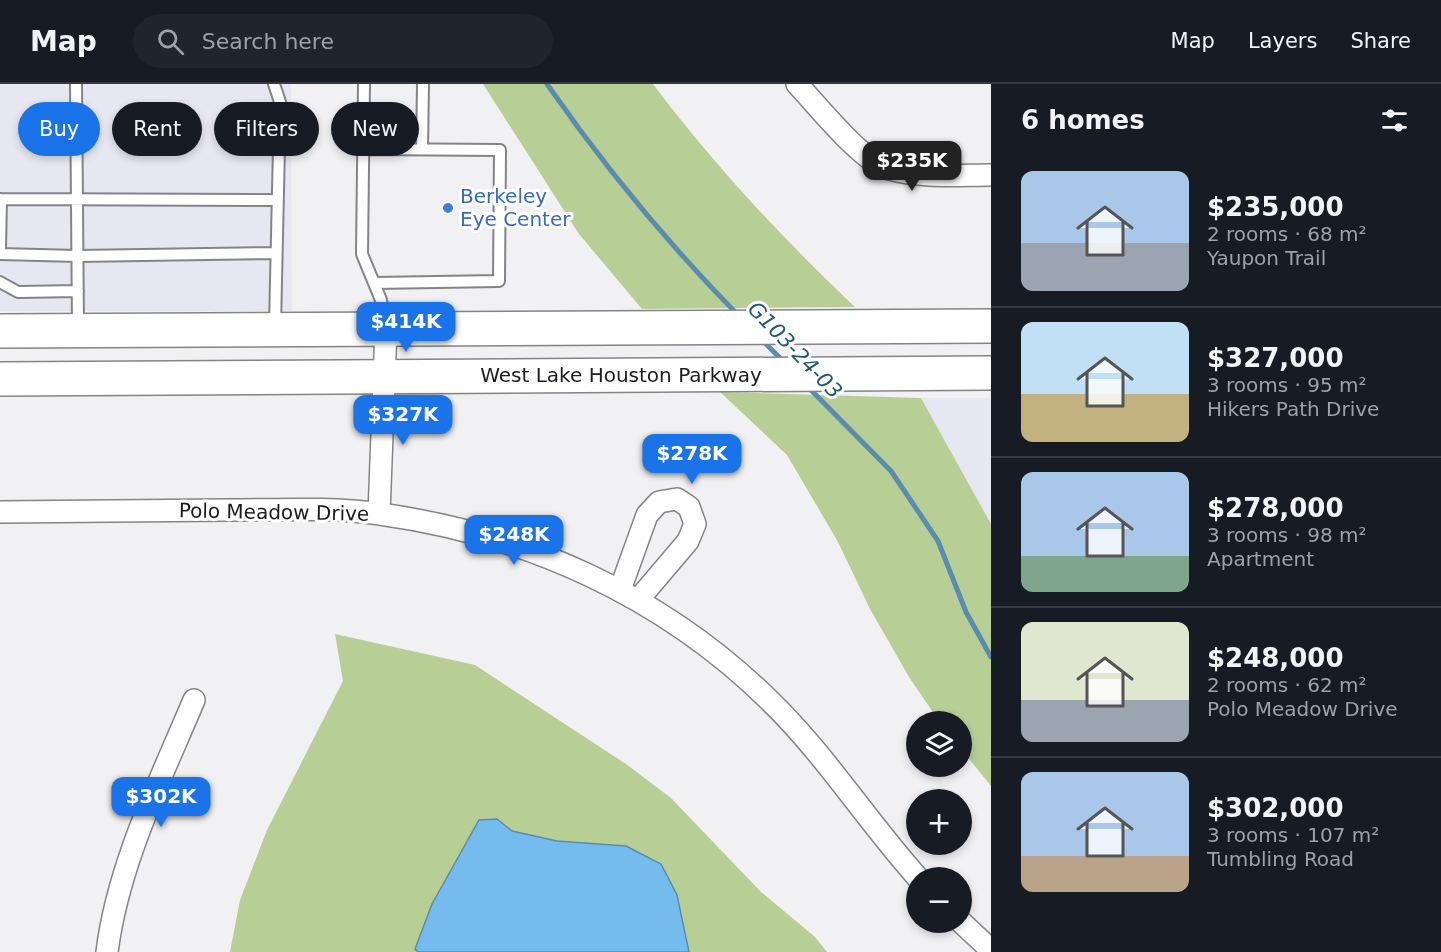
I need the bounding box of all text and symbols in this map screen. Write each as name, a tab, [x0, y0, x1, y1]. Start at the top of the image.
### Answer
search box	[133, 14, 553, 68]
text: Map	[30, 25, 97, 58]
icon: search	[154, 25, 187, 58]
text: Search here	[202, 29, 334, 54]
text: Map	[1171, 29, 1215, 53]
text: Layers	[1248, 29, 1317, 53]
text: Share	[1350, 29, 1411, 53]
chip: Buy	[18, 102, 100, 156]
chip: Rent	[112, 102, 202, 156]
chip: Filters	[214, 102, 319, 156]
chip: New	[331, 102, 419, 156]
icon: filters	[1378, 104, 1411, 137]
text: 6 homes	[1021, 105, 1145, 135]
pin: $235K	[870, 141, 954, 192]
text: $235K	[876, 148, 948, 172]
place label: Berkeley Eye Center	[460, 184, 571, 231]
text: $235,000	[1207, 192, 1344, 222]
icon: home	[1069, 195, 1141, 267]
marker: Berkeley Eye Center	[441, 201, 455, 215]
text: 2 rooms · 68 m²	[1207, 222, 1367, 246]
text: Yaupon Trail	[1207, 246, 1326, 270]
water label: G103-24-03	[743, 297, 847, 403]
pin: $414K	[364, 302, 448, 353]
text: $414K	[370, 309, 442, 333]
text: $327,000	[1207, 343, 1344, 373]
icon: home	[1069, 346, 1141, 418]
street label: West Lake Houston Parkway	[480, 363, 762, 387]
text: 3 rooms · 95 m²	[1207, 373, 1367, 397]
pin: $327K	[361, 395, 445, 446]
text: Hikers Path Drive	[1207, 397, 1379, 421]
text: $327K	[367, 402, 439, 426]
pin: $278K	[650, 434, 734, 485]
text: $278K	[656, 441, 728, 465]
text: $278,000	[1207, 493, 1344, 523]
icon: home	[1069, 496, 1141, 568]
street label: Polo Meadow Drive	[179, 498, 369, 526]
pin: $248K	[472, 515, 556, 566]
text: $248K	[478, 522, 550, 546]
text: 3 rooms · 98 m²	[1207, 523, 1367, 547]
text: Apartment	[1207, 547, 1314, 571]
text: $248,000	[1207, 643, 1344, 673]
icon: home	[1069, 646, 1141, 718]
text: 2 rooms · 62 m²	[1207, 673, 1367, 697]
text: Polo Meadow Drive	[1207, 697, 1398, 721]
map controls	[906, 711, 972, 933]
button: layers	[906, 711, 972, 777]
pin: $302K	[119, 777, 203, 828]
text: $302K	[125, 784, 197, 808]
button: +	[906, 789, 972, 855]
text: $302,000	[1207, 793, 1344, 823]
icon: home	[1069, 796, 1141, 868]
text: 3 rooms · 107 m²	[1207, 823, 1379, 847]
text: Tumbling Road	[1207, 847, 1354, 871]
button: −	[906, 867, 972, 933]

